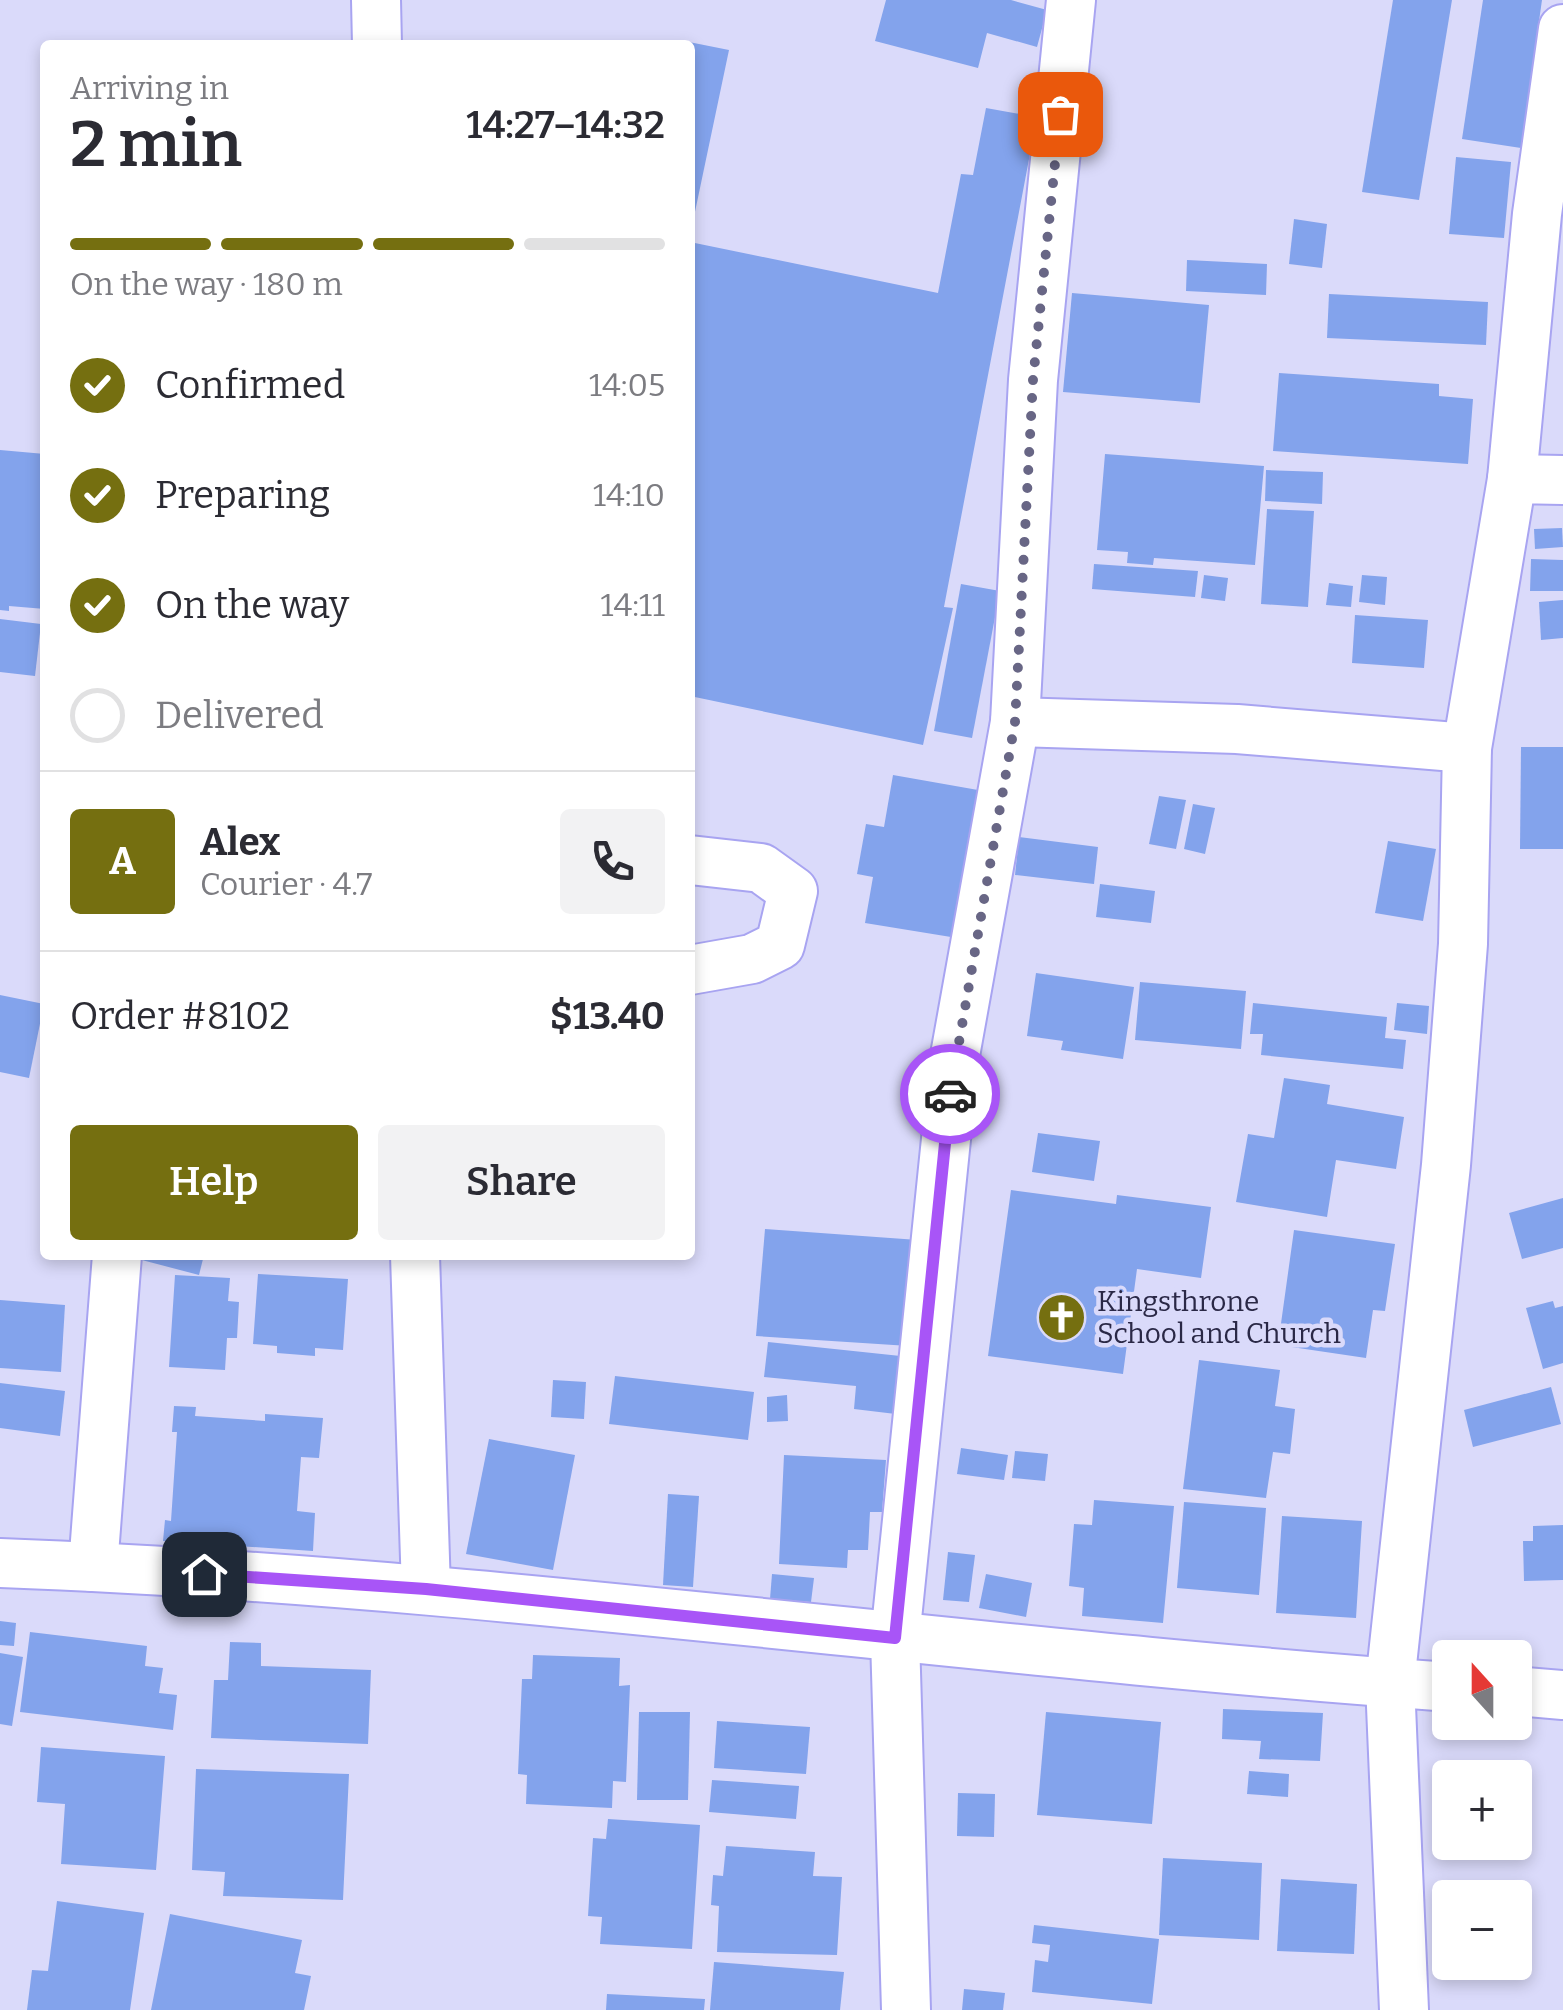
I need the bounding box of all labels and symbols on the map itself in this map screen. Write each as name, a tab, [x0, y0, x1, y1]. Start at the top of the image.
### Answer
pin	[1018, 72, 1103, 157]
courier	[900, 1044, 1000, 1144]
place label: Kingsthrone School and Church	[1097, 1285, 1341, 1350]
church icon: Kingsthrone School and Church	[1036, 1291, 1088, 1343]
pin	[162, 1532, 247, 1617]
north arrow	[1432, 1640, 1532, 1740]

